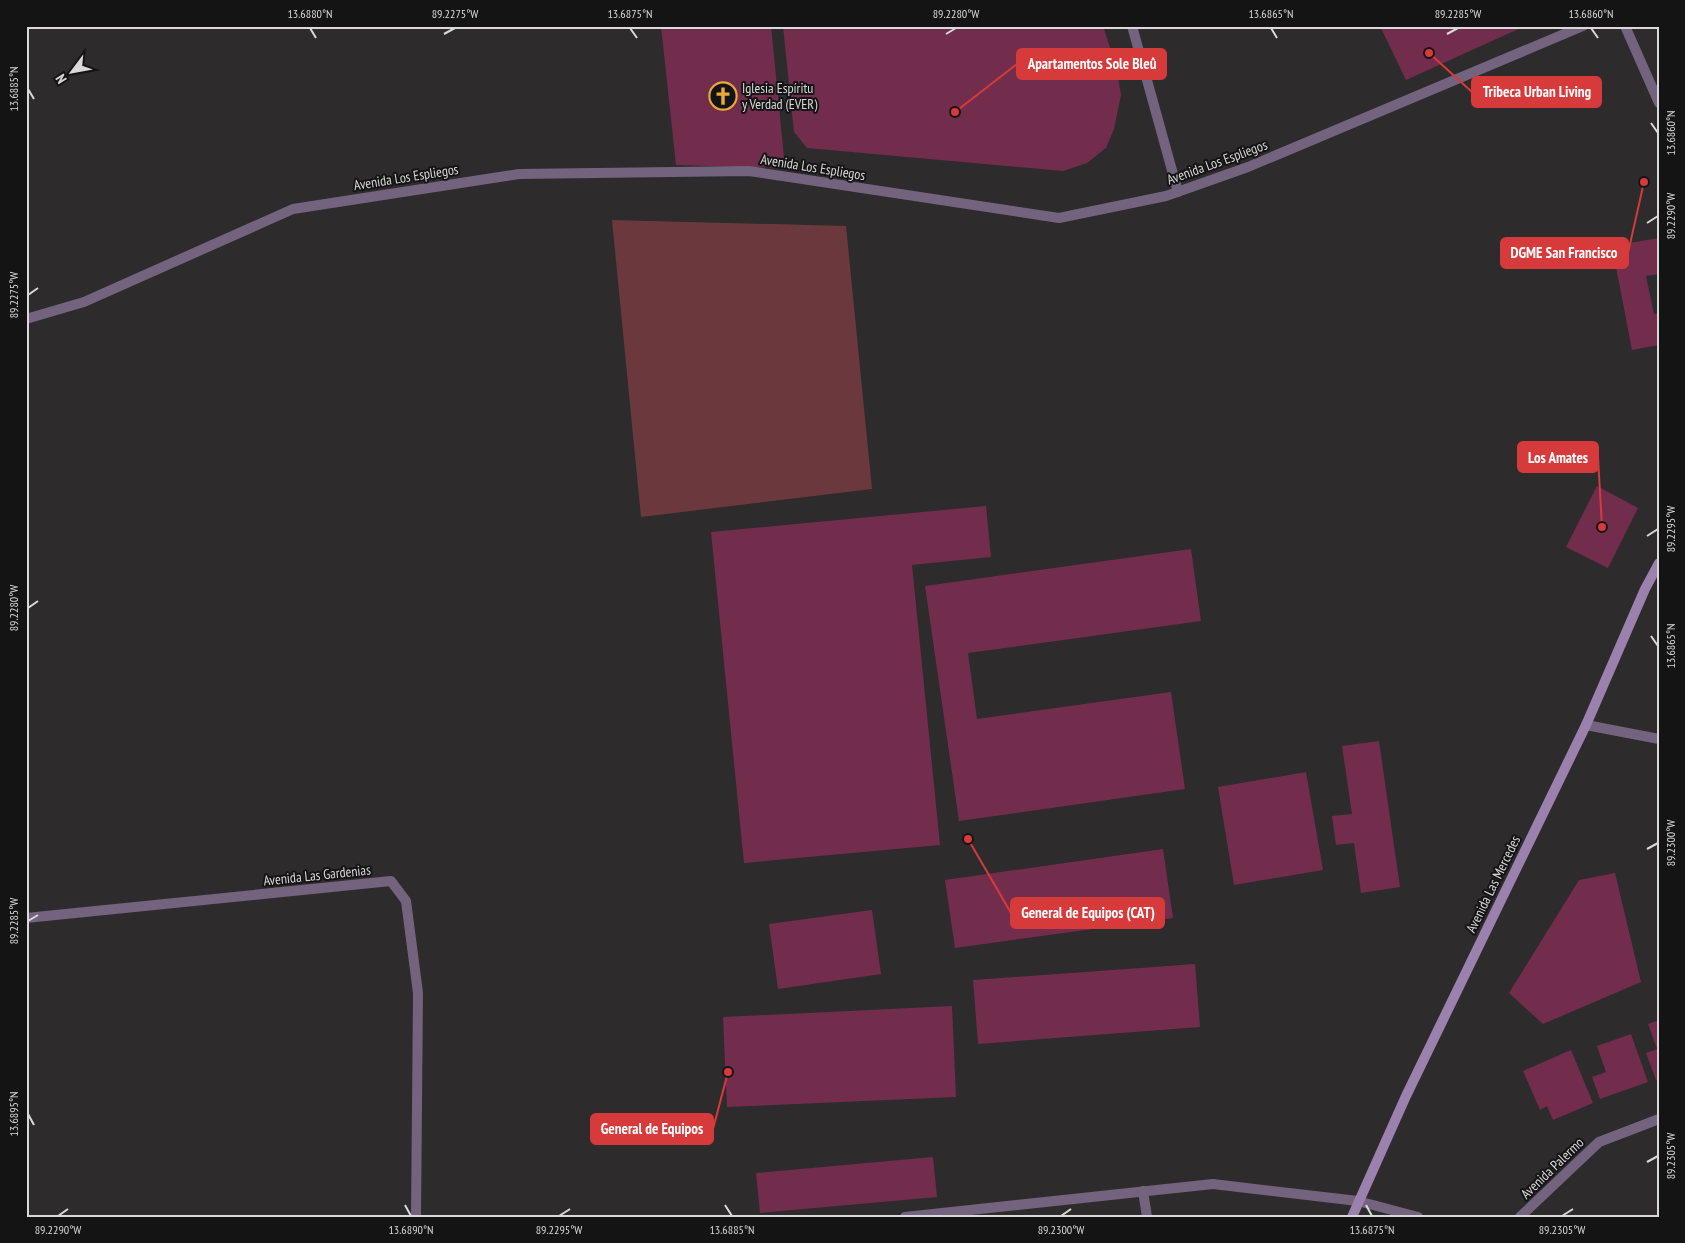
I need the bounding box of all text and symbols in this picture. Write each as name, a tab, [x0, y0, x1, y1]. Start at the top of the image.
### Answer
text: 13.6880°N	[287, 6, 333, 21]
text: 89.2275°W	[432, 6, 478, 21]
text: 13.6875°N	[607, 6, 653, 21]
text: 89.2280°W	[933, 6, 979, 21]
text: 13.6865°N	[1248, 6, 1294, 21]
text: 89.2285°W	[1435, 6, 1481, 21]
text: 13.6860°N	[1568, 6, 1614, 21]
north arrow	[48, 48, 98, 98]
callout: Apartamentos Sole Bleû	[1017, 49, 1166, 79]
text: Apartamentos Sole Bleû	[1027, 54, 1157, 73]
text: 13.6885°N	[6, 66, 21, 112]
text: N	[51, 71, 71, 87]
callout: Tribeca Urban Living	[1472, 77, 1601, 107]
place label: Iglesia Espíritu y Verdad (EVER)	[742, 79, 818, 113]
church icon: Iglesia Espíritu y Verdad (EVER)	[708, 81, 738, 111]
text: Tribeca Urban Living	[1483, 82, 1592, 101]
text: 13.6860°N	[1663, 110, 1678, 156]
street label: Avenida Los Espliegos	[1164, 135, 1270, 189]
street label: Avenida Los Espliegos	[759, 150, 867, 184]
street label: Avenida Los Espliegos	[352, 160, 460, 194]
text: 89.2290°W	[1663, 193, 1678, 239]
callout: DGME San Francisco	[1501, 238, 1628, 268]
text: DGME San Francisco	[1511, 243, 1618, 262]
text: 89.2275°W	[6, 272, 21, 318]
callout: Los Amates	[1518, 442, 1598, 472]
text: Los Amates	[1528, 448, 1588, 467]
text: 89.2295°W	[1663, 506, 1678, 552]
text: 89.2280°W	[6, 585, 21, 631]
text: 13.6865°N	[1663, 623, 1678, 669]
text: 89.2300°W	[1663, 820, 1678, 866]
street label: Avenida Las Mercedes	[1462, 832, 1524, 935]
street label: Avenida Las Gardenias	[262, 860, 372, 890]
text: 89.2285°W	[6, 898, 21, 944]
callout: General de Equipos (CAT)	[1011, 898, 1164, 928]
text: General de Equipos (CAT)	[1021, 903, 1155, 922]
text: 13.6895°N	[6, 1091, 21, 1137]
callout: General de Equipos	[591, 1114, 713, 1144]
text: General de Equipos	[601, 1119, 703, 1138]
street label: Avenida Palermo	[1517, 1133, 1587, 1203]
text: 89.2305°W	[1663, 1133, 1678, 1179]
text: 89.2290°W	[35, 1222, 81, 1237]
text: 13.6890°N	[388, 1222, 434, 1237]
text: 89.2295°W	[536, 1222, 582, 1237]
text: 13.6885°N	[709, 1222, 755, 1237]
text: 89.2300°W	[1038, 1222, 1084, 1237]
text: 13.6875°N	[1349, 1222, 1395, 1237]
text: 89.2305°W	[1539, 1222, 1585, 1237]

